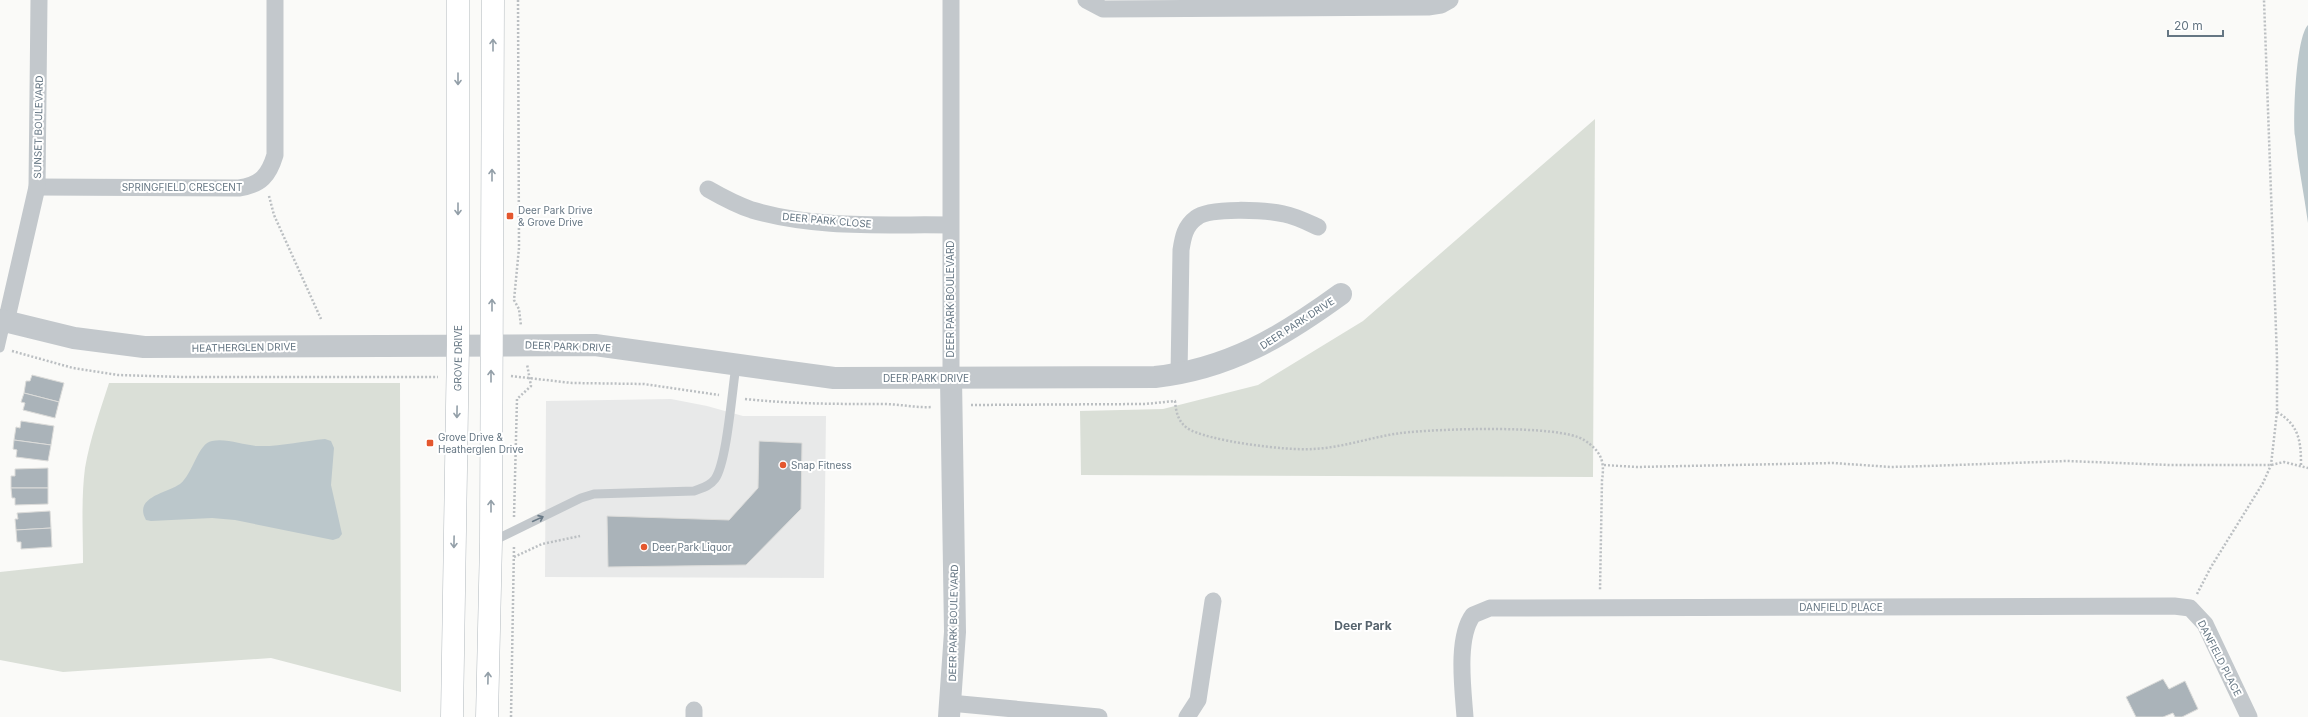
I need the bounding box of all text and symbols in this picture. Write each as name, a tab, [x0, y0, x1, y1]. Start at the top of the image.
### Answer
scale bar	[2168, 12, 2223, 38]
text: 20 m	[2174, 18, 2203, 33]
one-way arrow	[489, 39, 497, 52]
one-way arrow	[454, 72, 462, 85]
street label: SUNSET BOULEVARD	[31, 75, 45, 179]
one-way arrow	[488, 169, 496, 182]
street label: SPRINGFIELD CRESCENT	[122, 181, 242, 193]
one-way arrow	[454, 202, 462, 215]
place label: Deer Park Drive & Grove Drive	[518, 204, 593, 228]
street label: DEER PARK CLOSE	[782, 210, 872, 230]
marker: Deer Park Drive & Grove Drive	[505, 211, 515, 221]
street label: DEER PARK BOULEVARD	[944, 240, 956, 358]
street label: DEER PARK DRIVE	[1258, 294, 1336, 352]
one-way arrow	[488, 299, 496, 312]
street label: GROVE DRIVE	[451, 325, 464, 391]
street label: DEER PARK DRIVE	[525, 338, 611, 354]
street label: HEATHERGLEN DRIVE	[192, 340, 296, 354]
one-way arrow	[487, 370, 495, 383]
street label: DEER PARK DRIVE	[883, 372, 969, 384]
one-way arrow	[453, 405, 460, 418]
place label: Grove Drive & Heatherglen Drive	[438, 431, 524, 455]
marker: Grove Drive & Heatherglen Drive	[425, 438, 435, 448]
place label: Snap Fitness	[791, 459, 852, 471]
marker: Snap Fitness	[778, 460, 788, 470]
one-way arrow	[487, 500, 495, 513]
one-way arrow	[531, 515, 543, 522]
one-way arrow	[451, 535, 458, 548]
place label: Deer Park Liquor	[652, 541, 732, 553]
marker: Deer Park Liquor	[639, 542, 649, 552]
street label: DEER PARK BOULEVARD	[946, 564, 960, 682]
street label: DANFIELD PLACE	[1799, 601, 1883, 613]
district label: Deer Park	[1334, 618, 1392, 633]
street label: DANFIELD PLACE	[2196, 618, 2244, 698]
one-way arrow	[484, 672, 492, 685]

